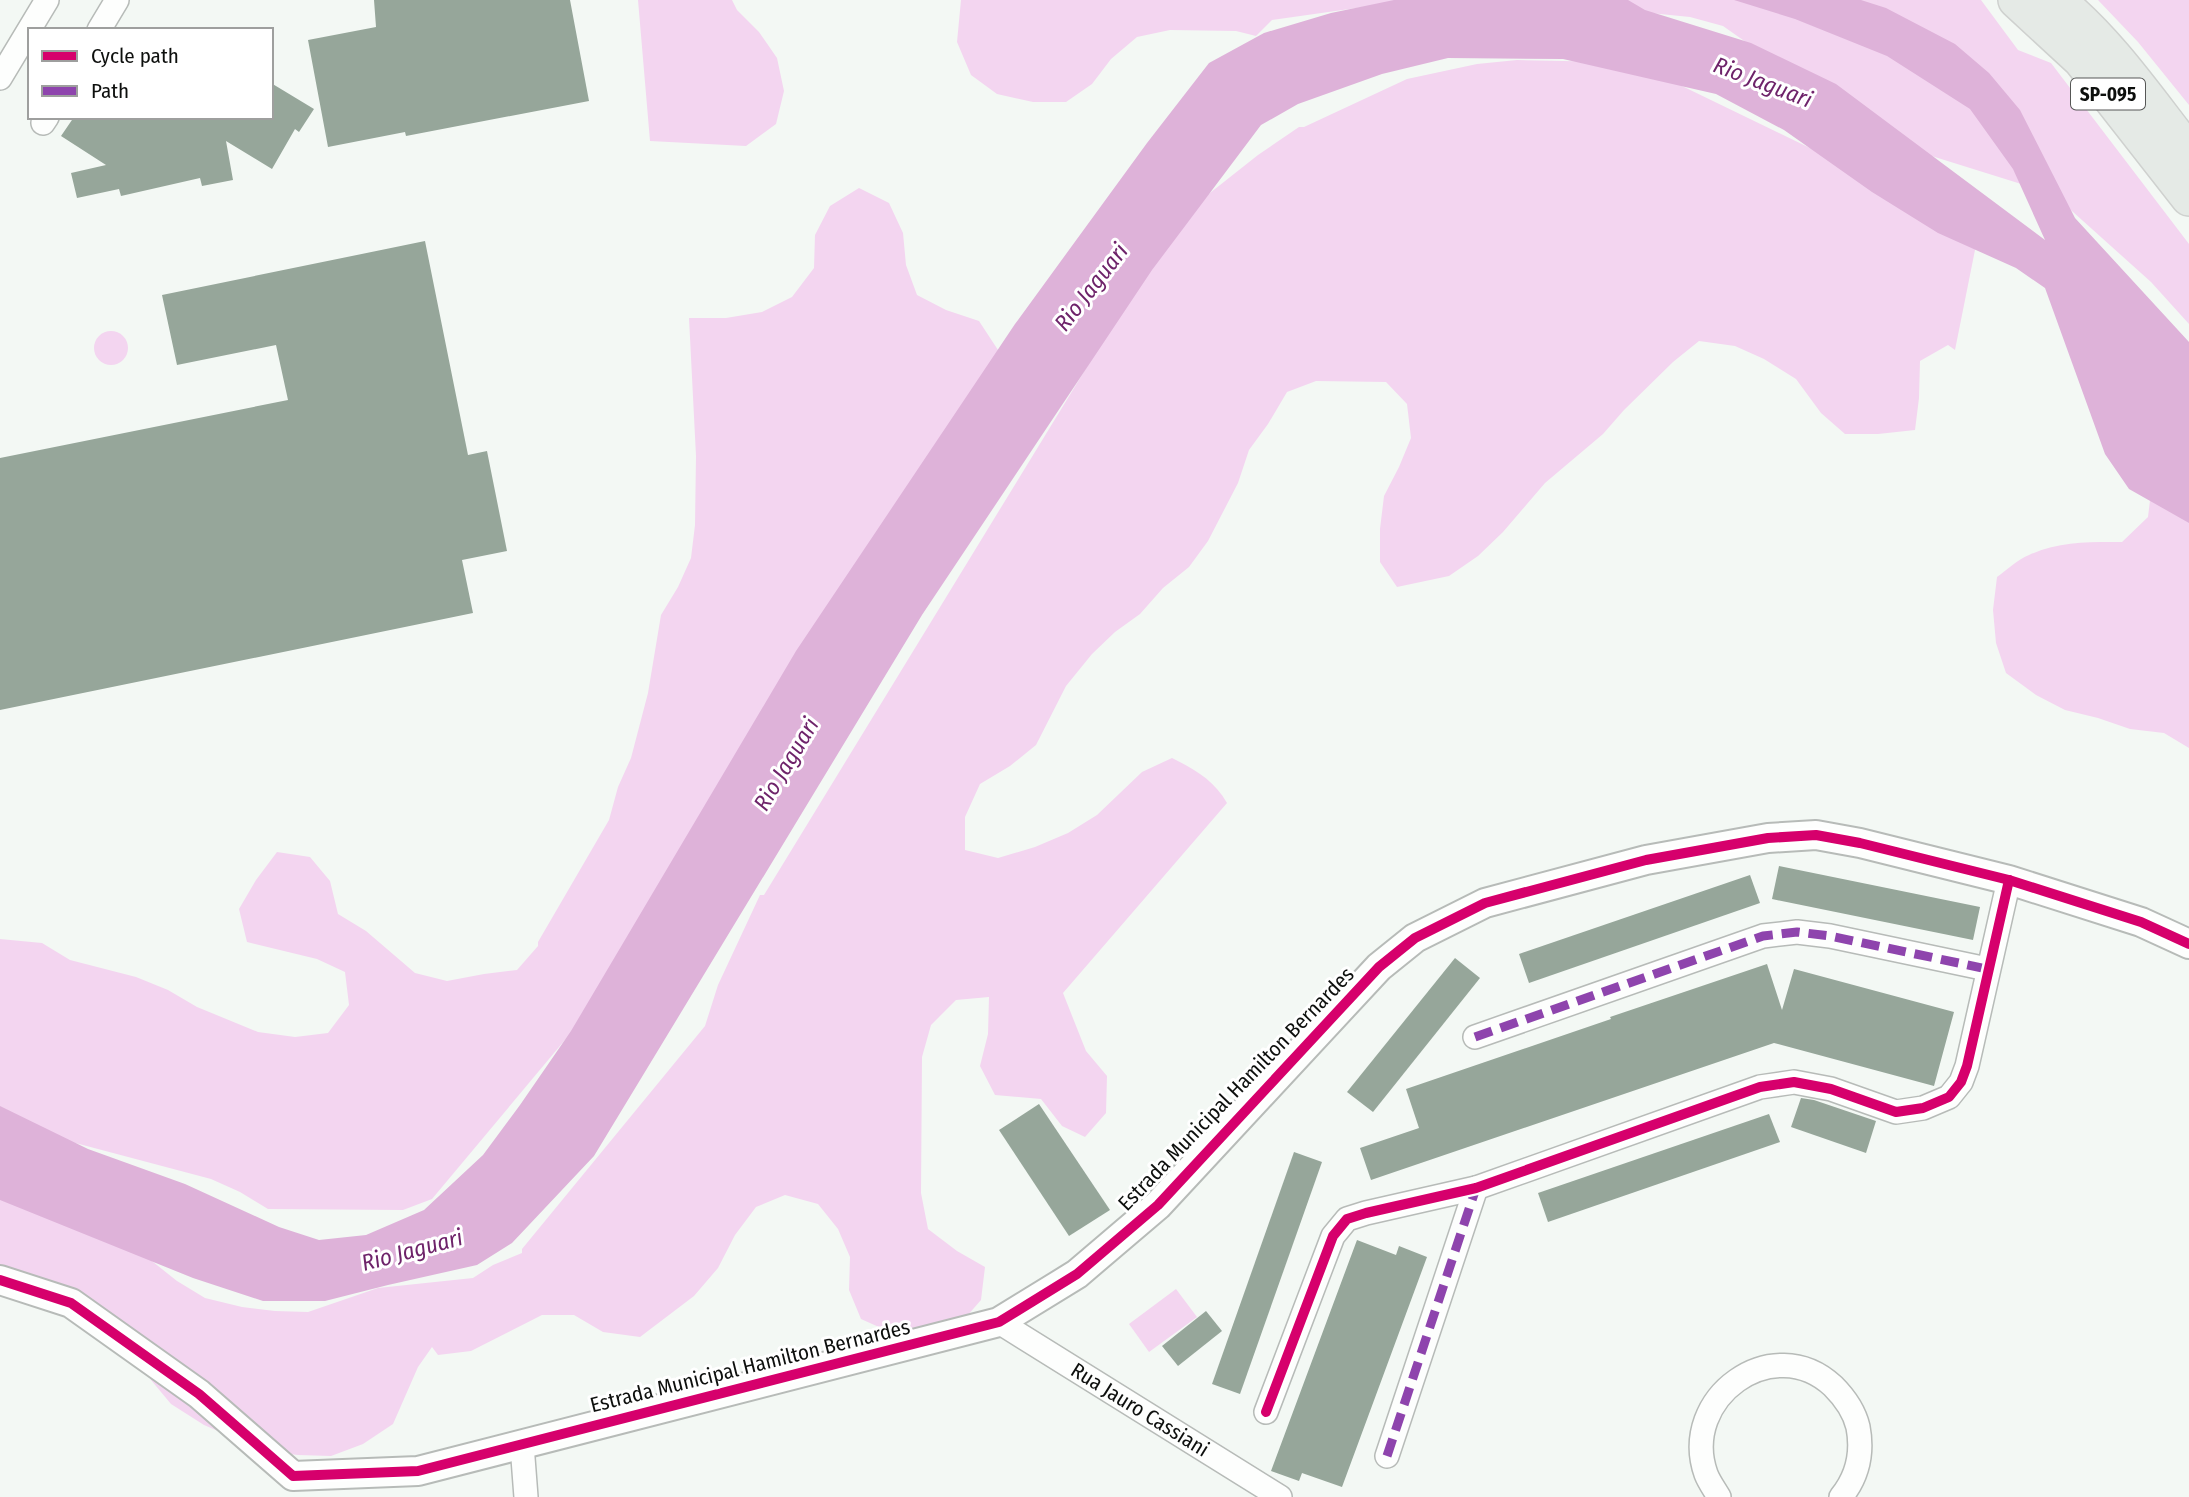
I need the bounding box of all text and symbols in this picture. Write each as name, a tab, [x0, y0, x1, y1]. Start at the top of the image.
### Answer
legend	[28, 28, 273, 119]
text: Cycle path	[91, 43, 179, 69]
water label: Rio Jaguari	[1710, 50, 1817, 114]
text: Path	[91, 78, 129, 104]
road number: SP-095	[2071, 78, 2145, 110]
water label: Rio Jaguari	[1048, 237, 1134, 336]
water label: Rio Jaguari	[747, 712, 825, 816]
street label: Estrada Municipal Hamilton Bernardes	[1113, 962, 1360, 1216]
water label: Rio Jaguari	[358, 1223, 466, 1277]
street label: Estrada Municipal Hamilton Bernardes	[587, 1314, 913, 1418]
street label: Rua Jauro Cassiani	[1066, 1357, 1214, 1462]

